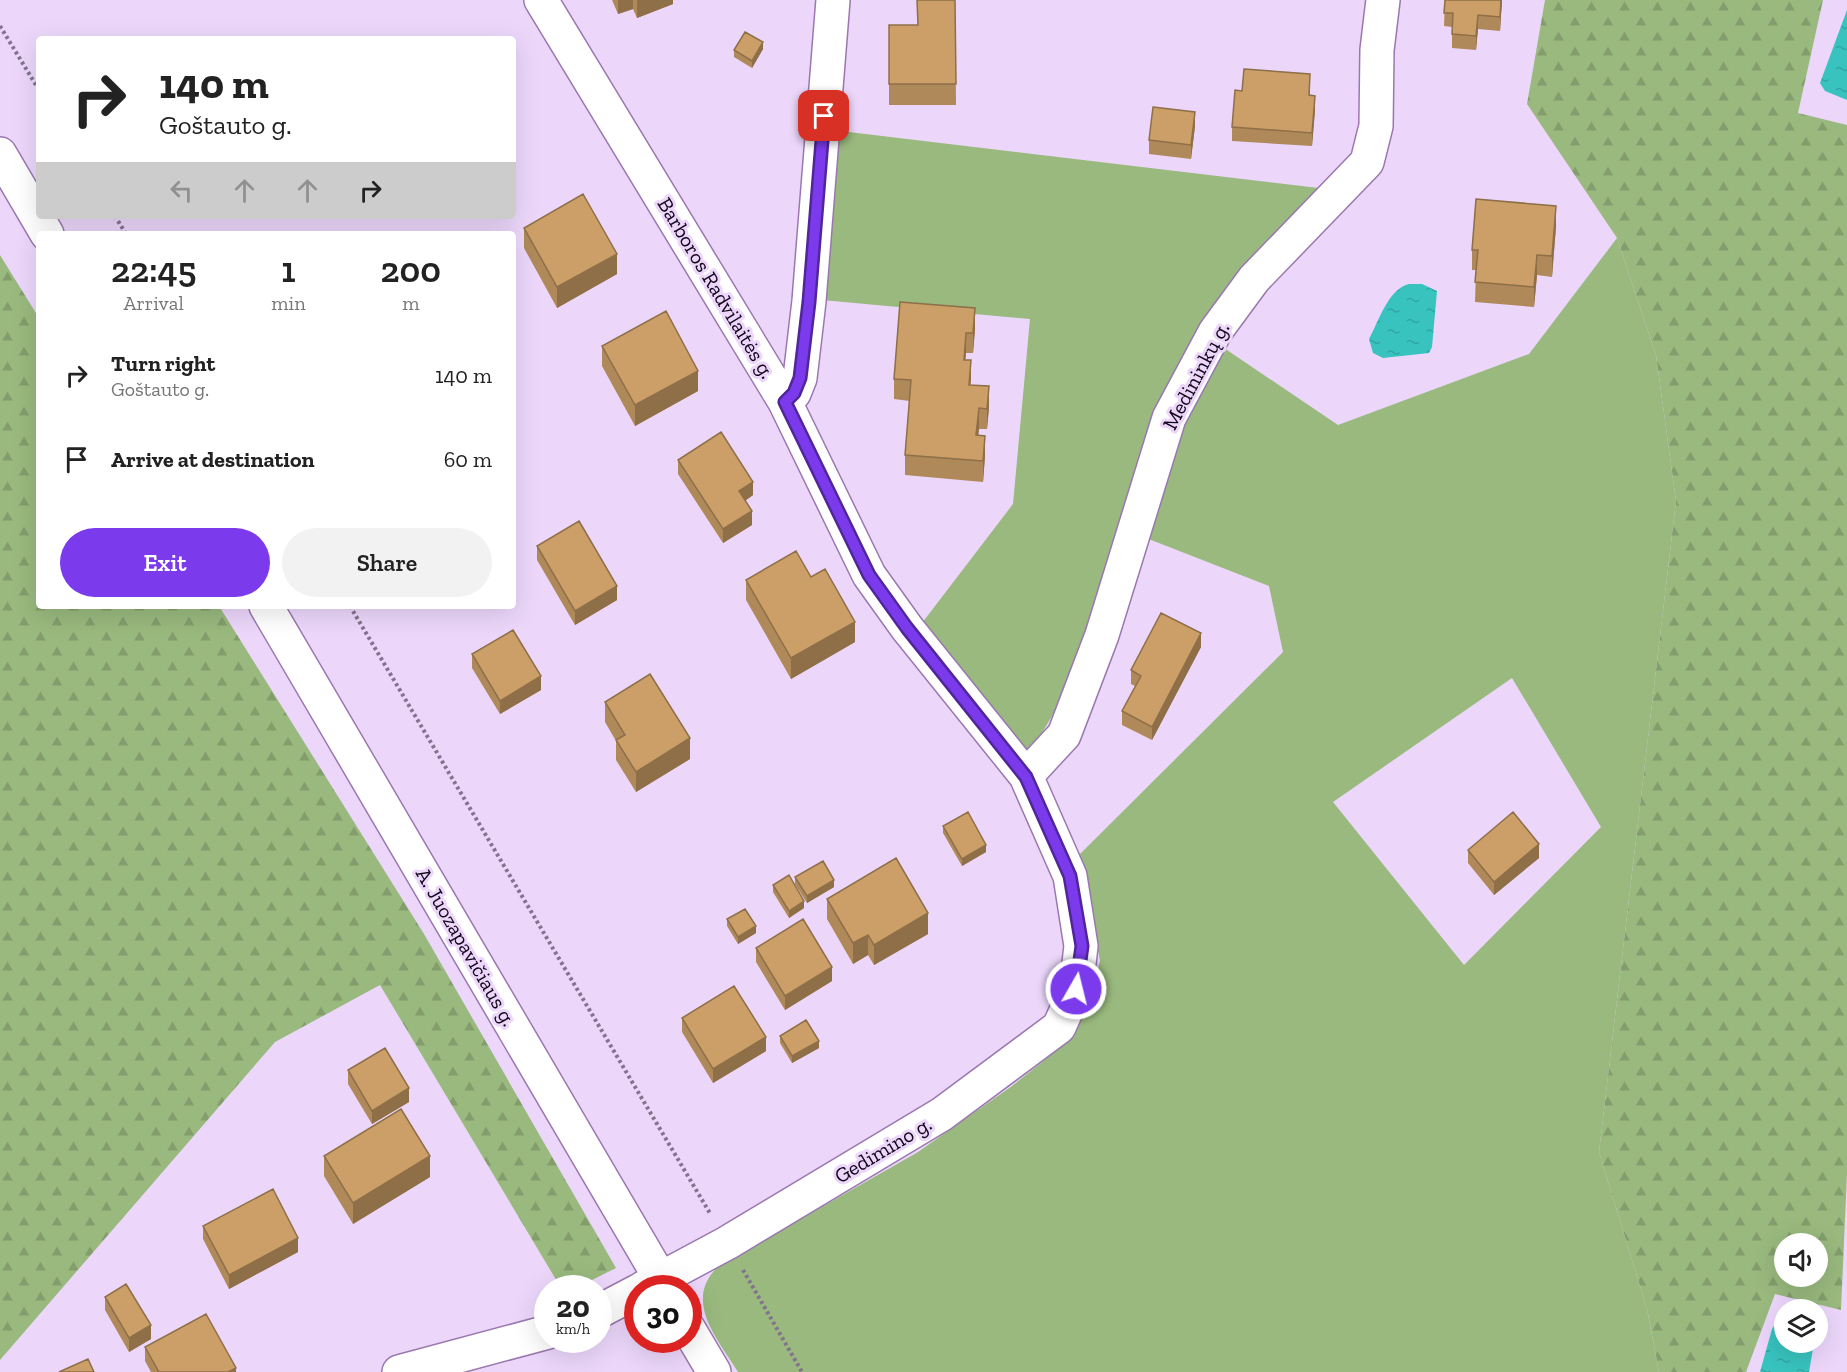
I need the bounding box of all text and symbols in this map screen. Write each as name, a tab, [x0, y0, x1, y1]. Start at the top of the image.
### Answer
text: 140 m	[159, 58, 269, 109]
icon: right	[60, 60, 138, 138]
pin	[798, 90, 849, 141]
icon: arrive	[807, 99, 840, 132]
text: Goštauto g.	[159, 109, 292, 141]
icon: left	[165, 174, 198, 207]
icon: ahead	[228, 174, 261, 207]
icon: ahead	[291, 174, 324, 207]
icon: right	[354, 174, 387, 207]
street label: Barboros Radvilaitės g.	[652, 193, 780, 383]
text: 22:45	[111, 248, 196, 291]
text: 1	[281, 248, 296, 291]
text: 200	[381, 248, 441, 291]
text: Arrival	[124, 291, 184, 315]
text: min	[271, 291, 306, 315]
text: m	[402, 291, 419, 315]
street label: Medininkų g.	[1157, 318, 1234, 434]
text: Turn right	[111, 350, 215, 377]
icon: right	[60, 359, 93, 392]
text: 140 m	[435, 362, 492, 389]
text: Goštauto g.	[111, 377, 209, 401]
icon: arrive	[60, 443, 93, 476]
text: Arrive at destination	[111, 446, 314, 473]
text: 60 m	[444, 446, 492, 473]
button: Exit	[60, 528, 270, 597]
button: Share	[282, 528, 492, 597]
street label: A. Juozapavičiaus g.	[411, 863, 522, 1030]
position arrow	[1044, 957, 1108, 1021]
street label: Gedimino g.	[830, 1111, 936, 1188]
map controls	[1774, 1233, 1828, 1353]
button: sound	[1774, 1233, 1828, 1287]
speed limit sign: 30	[624, 1275, 702, 1353]
text: 20	[556, 1289, 590, 1325]
button: layers	[1774, 1299, 1828, 1353]
text: km/h	[556, 1320, 590, 1338]

